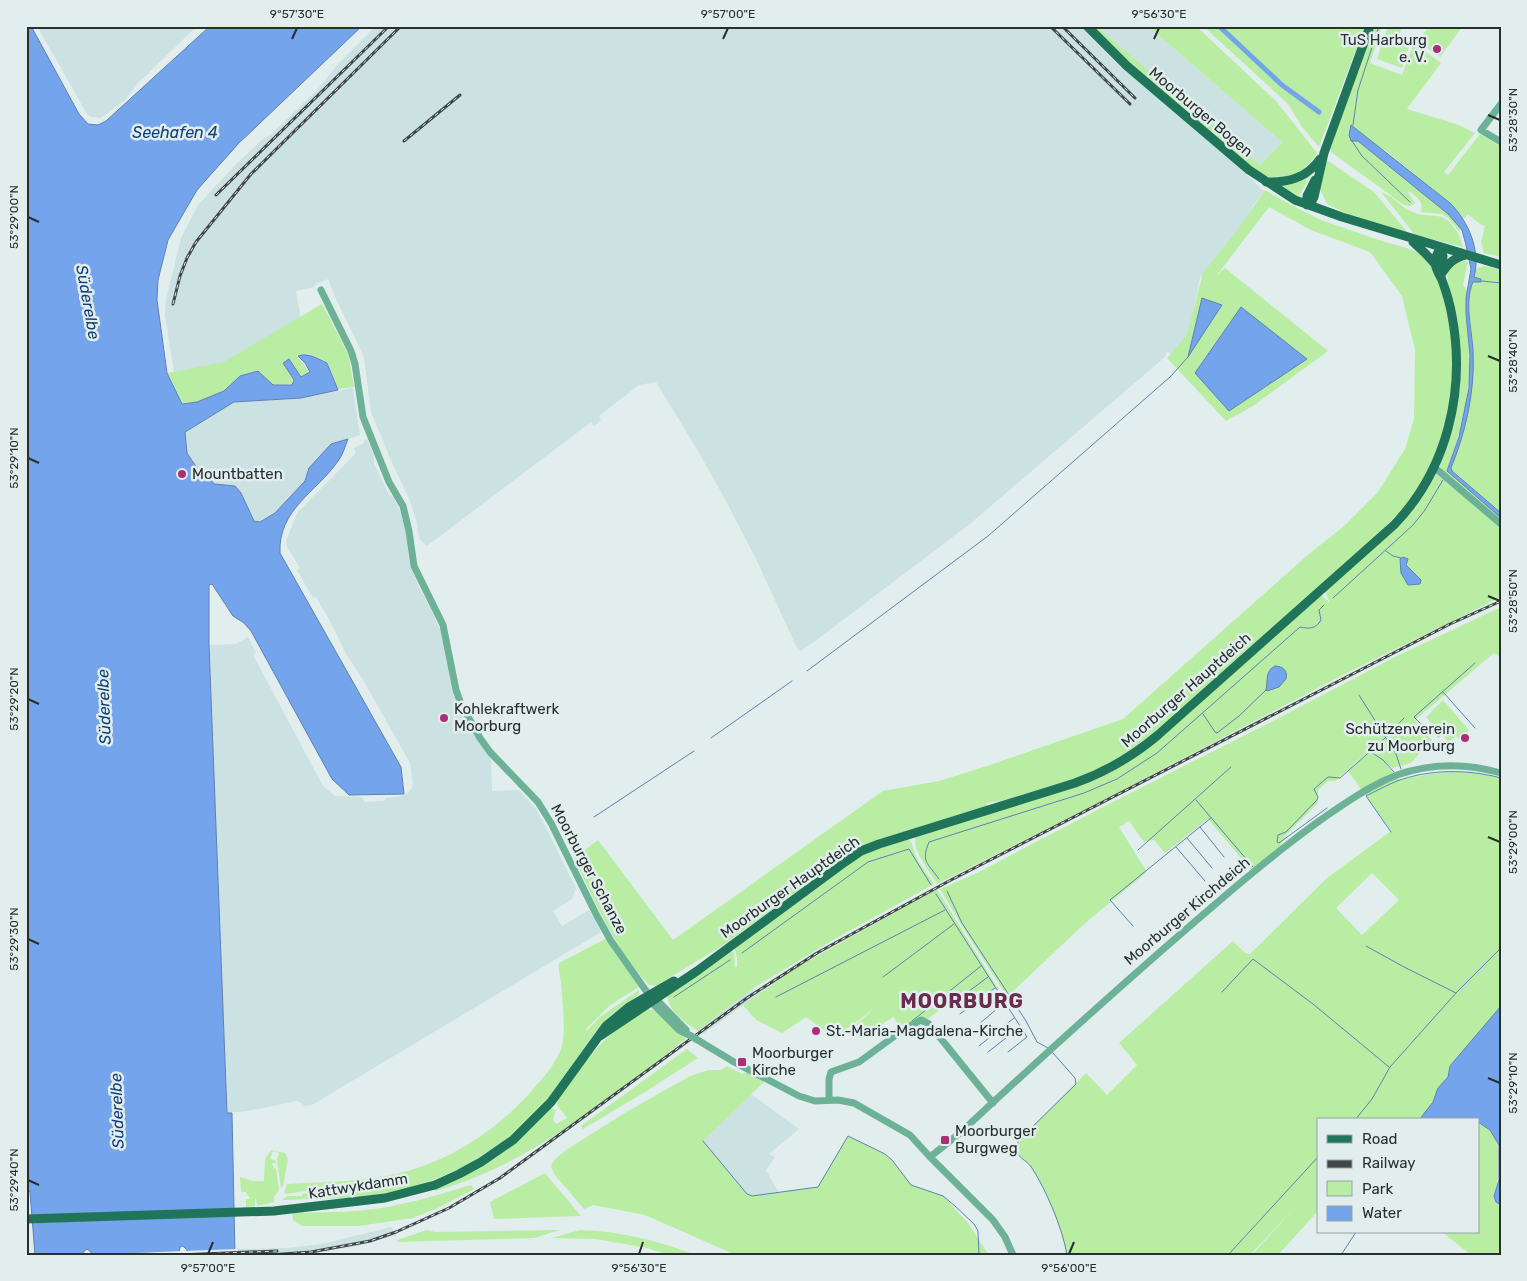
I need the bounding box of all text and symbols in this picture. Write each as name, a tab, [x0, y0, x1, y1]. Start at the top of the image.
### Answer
text: 9°57'30"E	[270, 7, 324, 21]
text: 9°57'00"E	[701, 7, 755, 21]
text: 9°56'30"E	[1132, 7, 1186, 21]
place label: TuS Harburg e. V.	[1340, 31, 1427, 66]
marker: TuS Harburg e. V.	[1431, 43, 1443, 55]
street label: Moorburger Bogen	[1145, 63, 1257, 161]
text: 53°28'30"N	[1506, 88, 1520, 152]
water label: Seehafen 4	[132, 123, 218, 142]
text: 53°29'00"N	[7, 185, 21, 249]
water label: Süderelbe	[72, 263, 104, 341]
text: 53°28'40"N	[1506, 329, 1520, 393]
text: 53°29'10"N	[7, 427, 21, 489]
place label: Mountbatten	[192, 465, 283, 483]
marker: Mountbatten	[176, 468, 188, 480]
text: 53°28'50"N	[1506, 569, 1520, 633]
street label: Moorburger Hauptdeich	[1118, 629, 1254, 751]
text: 53°29'20"N	[7, 667, 21, 731]
water label: Süderelbe	[93, 669, 115, 745]
place label: Kohlekraftwerk Moorburg	[454, 700, 559, 735]
marker: Kohlekraftwerk Moorburg	[438, 712, 450, 724]
place label: Schützenverein zu Moorburg	[1345, 720, 1455, 755]
marker: Schützenverein zu Moorburg	[1459, 732, 1471, 744]
street label: Moorburger Schanze	[547, 801, 631, 937]
text: 53°29'00"N	[1506, 810, 1520, 874]
street label: Moorburger Hauptdeich	[717, 832, 863, 942]
street label: Moorburger Kirchdeich	[1120, 853, 1254, 969]
text: 53°29'30"N	[7, 907, 21, 971]
district label: MOORBURG	[900, 989, 1024, 1013]
place label: St.-Maria-Magdalena-Kirche	[826, 1022, 1023, 1040]
marker: St.-Maria-Magdalena-Kirche	[810, 1025, 822, 1037]
place label: Moorburger Kirche	[752, 1044, 834, 1079]
text: 53°29'10"N	[1506, 1052, 1520, 1114]
marker: Moorburger Kirche	[736, 1056, 748, 1068]
water label: Süderelbe	[106, 1073, 128, 1149]
legend	[1317, 1118, 1480, 1234]
place label: Moorburger Burgweg	[955, 1122, 1037, 1157]
text: Road	[1362, 1130, 1398, 1148]
marker: Moorburger Burgweg	[939, 1134, 951, 1146]
text: 53°29'40"N	[7, 1148, 21, 1212]
text: Railway	[1362, 1154, 1416, 1172]
street label: Kattwykdamm	[307, 1169, 409, 1203]
text: Park	[1362, 1180, 1393, 1198]
text: Water	[1362, 1204, 1402, 1222]
text: 9°57'00"E	[181, 1261, 235, 1275]
text: 9°56'30"E	[612, 1261, 666, 1275]
text: 9°56'00"E	[1041, 1261, 1097, 1275]

